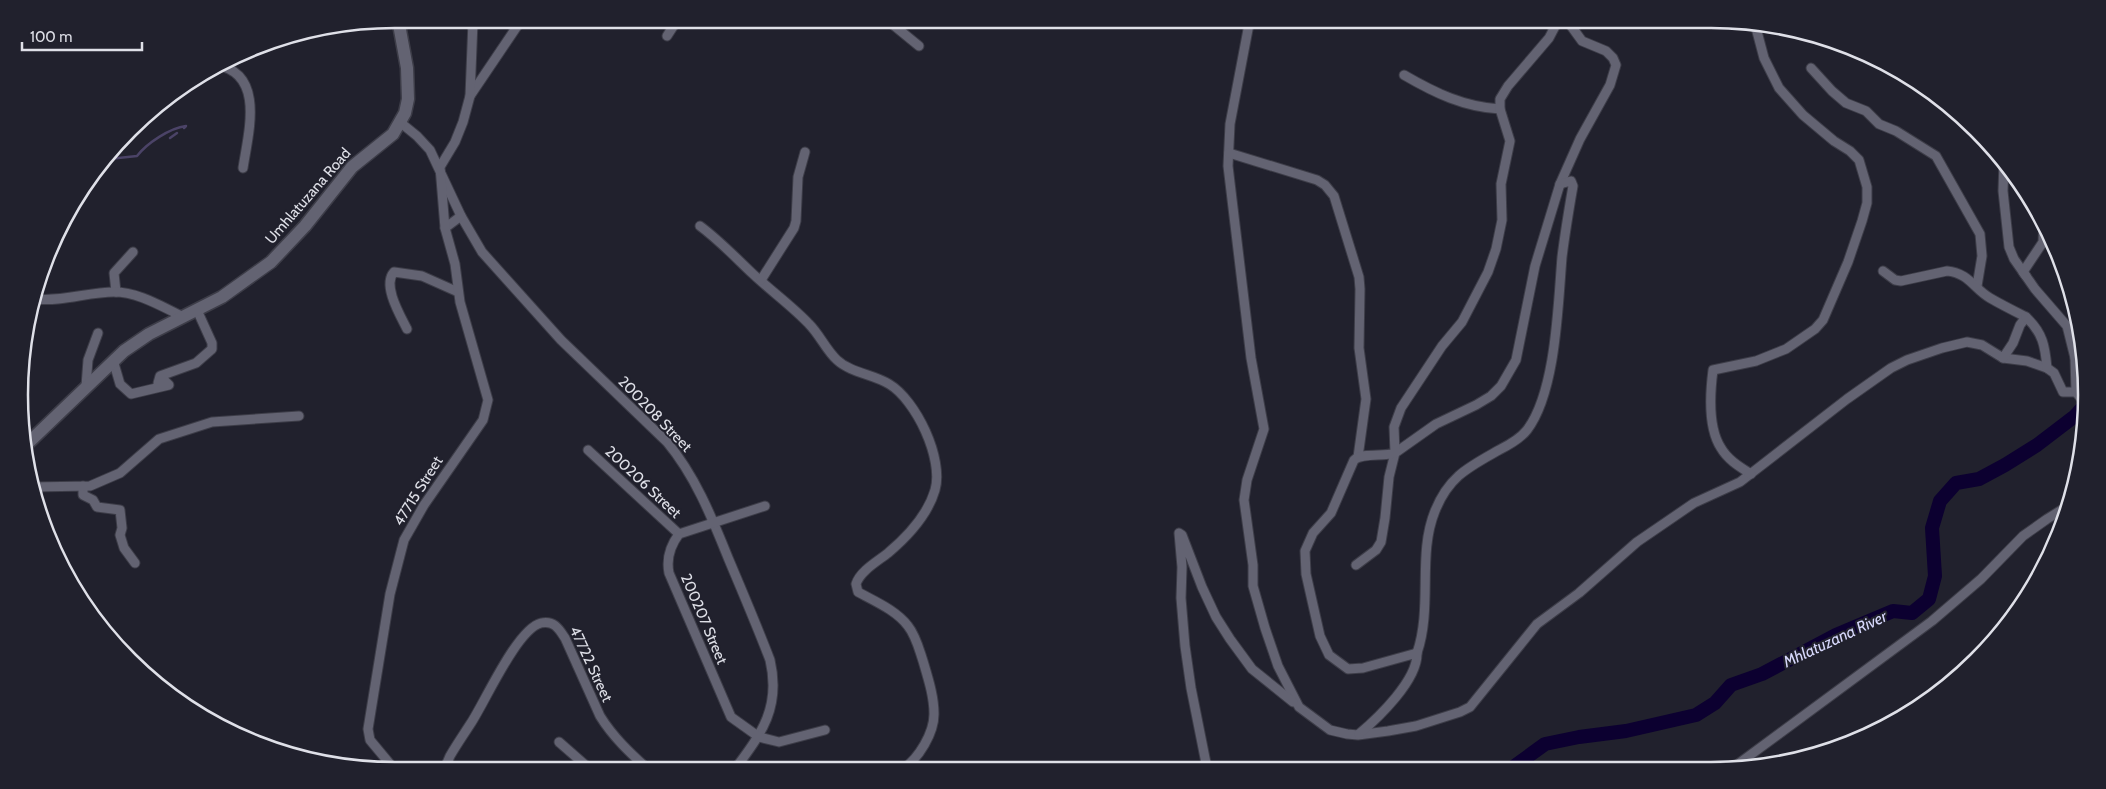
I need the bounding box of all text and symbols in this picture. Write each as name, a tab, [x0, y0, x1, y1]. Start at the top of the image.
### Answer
scale bar	[22, 20, 142, 52]
text: 100 m	[30, 28, 72, 46]
street label: Umhlatuzana Road	[261, 144, 355, 248]
street label: 200208 Street	[614, 372, 696, 456]
street label: 200206 Street	[601, 442, 685, 522]
street label: 47715 Street	[390, 453, 446, 529]
street label: 200207 Street	[677, 571, 731, 667]
water label: Mhlatuzana River	[1779, 606, 1891, 672]
street label: 47722 Street	[566, 623, 616, 705]

